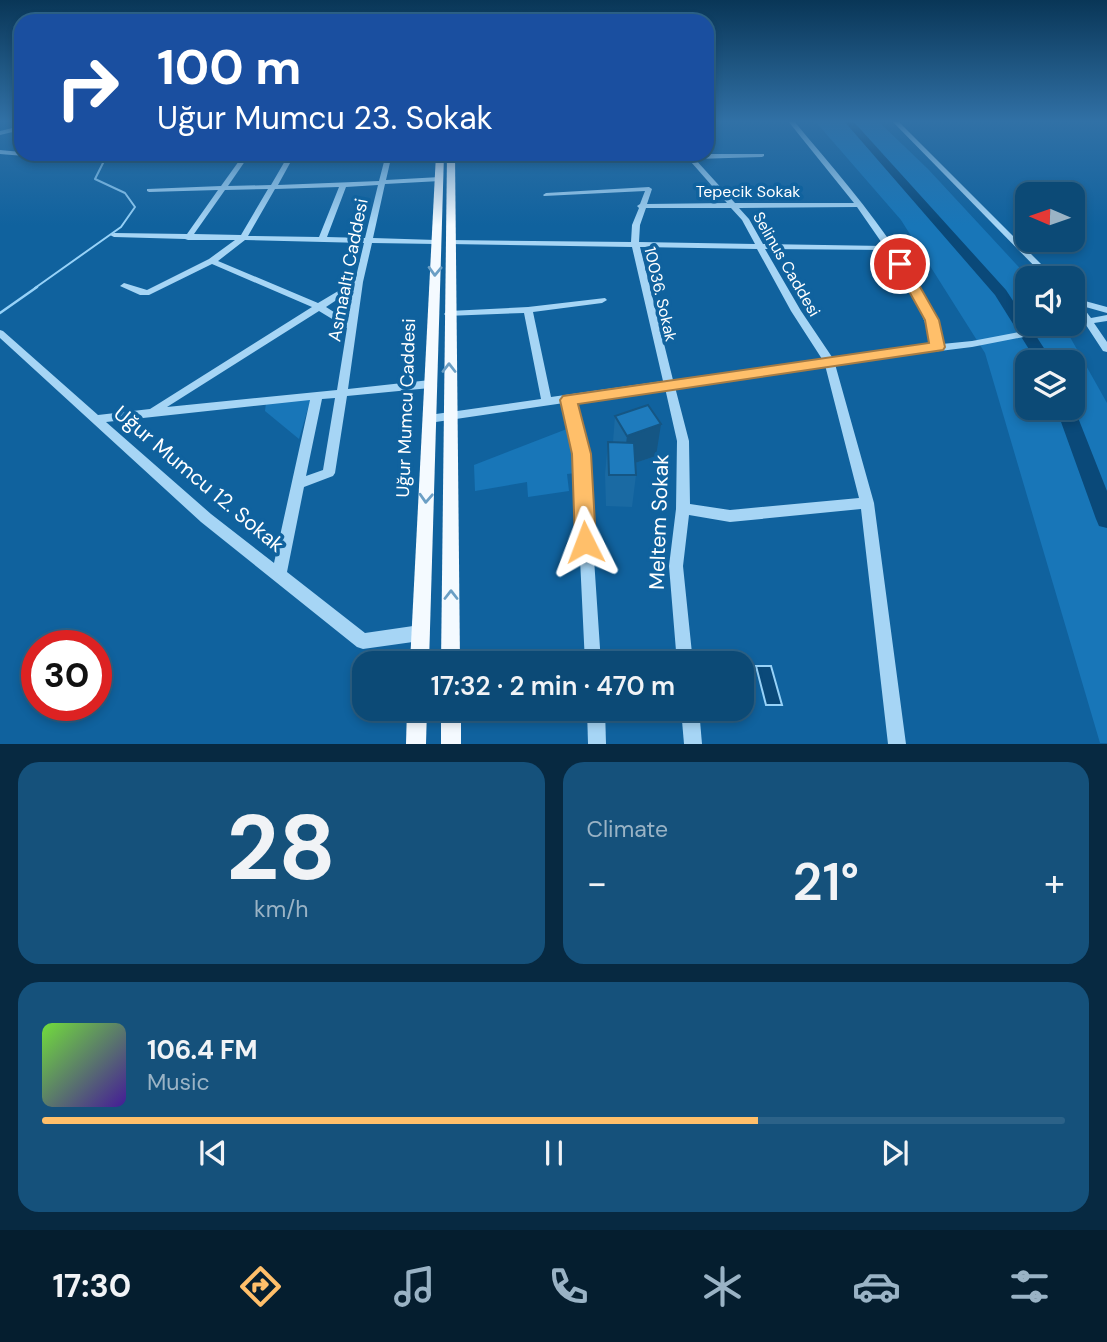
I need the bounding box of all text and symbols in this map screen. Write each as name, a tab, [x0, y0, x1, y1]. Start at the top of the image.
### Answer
text: 100 m	[157, 35, 301, 99]
icon: right	[42, 42, 133, 133]
text: Uğur Mumcu 23. Sokak	[157, 97, 493, 139]
street label: Tepecik Sokak	[696, 181, 800, 202]
north arrow	[1015, 182, 1085, 252]
map controls	[1015, 182, 1085, 420]
street label: Asmaaltı Caddesi	[322, 196, 374, 344]
street label: Selinus Caddesi	[748, 208, 825, 320]
pin	[870, 234, 930, 294]
street label: 10036. Sokak	[639, 245, 682, 344]
icon: arrive	[881, 245, 919, 283]
one-way arrow	[427, 266, 442, 277]
button: sound	[1015, 266, 1085, 336]
street label: Uğur Mumcu Caddesi	[391, 318, 421, 498]
button: layers	[1015, 350, 1085, 420]
one-way arrow	[441, 362, 457, 372]
street label: Uğur Mumcu 12. Sokak	[108, 399, 290, 559]
street label: Meltem Sokak	[643, 453, 675, 590]
one-way arrow	[418, 493, 433, 504]
position arrow	[548, 505, 622, 579]
one-way arrow	[443, 589, 459, 600]
speed limit sign: 30	[21, 630, 112, 721]
text: 17:32 · 2 min · 470 m	[431, 669, 675, 703]
text: 28	[227, 789, 336, 907]
text: Climate	[587, 814, 668, 844]
text: 21°	[792, 848, 859, 916]
text: −	[587, 858, 607, 908]
text: +	[1044, 858, 1065, 908]
text: km/h	[254, 894, 308, 924]
text: 106.4 FM	[147, 1033, 257, 1067]
text: Music	[147, 1067, 210, 1097]
icon: previous	[194, 1134, 232, 1172]
icon: pause	[535, 1134, 573, 1172]
icon: next	[876, 1134, 914, 1172]
icon: directions	[236, 1262, 285, 1311]
icon: music	[390, 1262, 439, 1311]
icon: phone	[544, 1262, 593, 1311]
icon: climate	[698, 1262, 747, 1311]
icon: car	[852, 1262, 901, 1311]
icon: filters	[1005, 1262, 1054, 1311]
text: 17:30	[52, 1265, 131, 1307]

